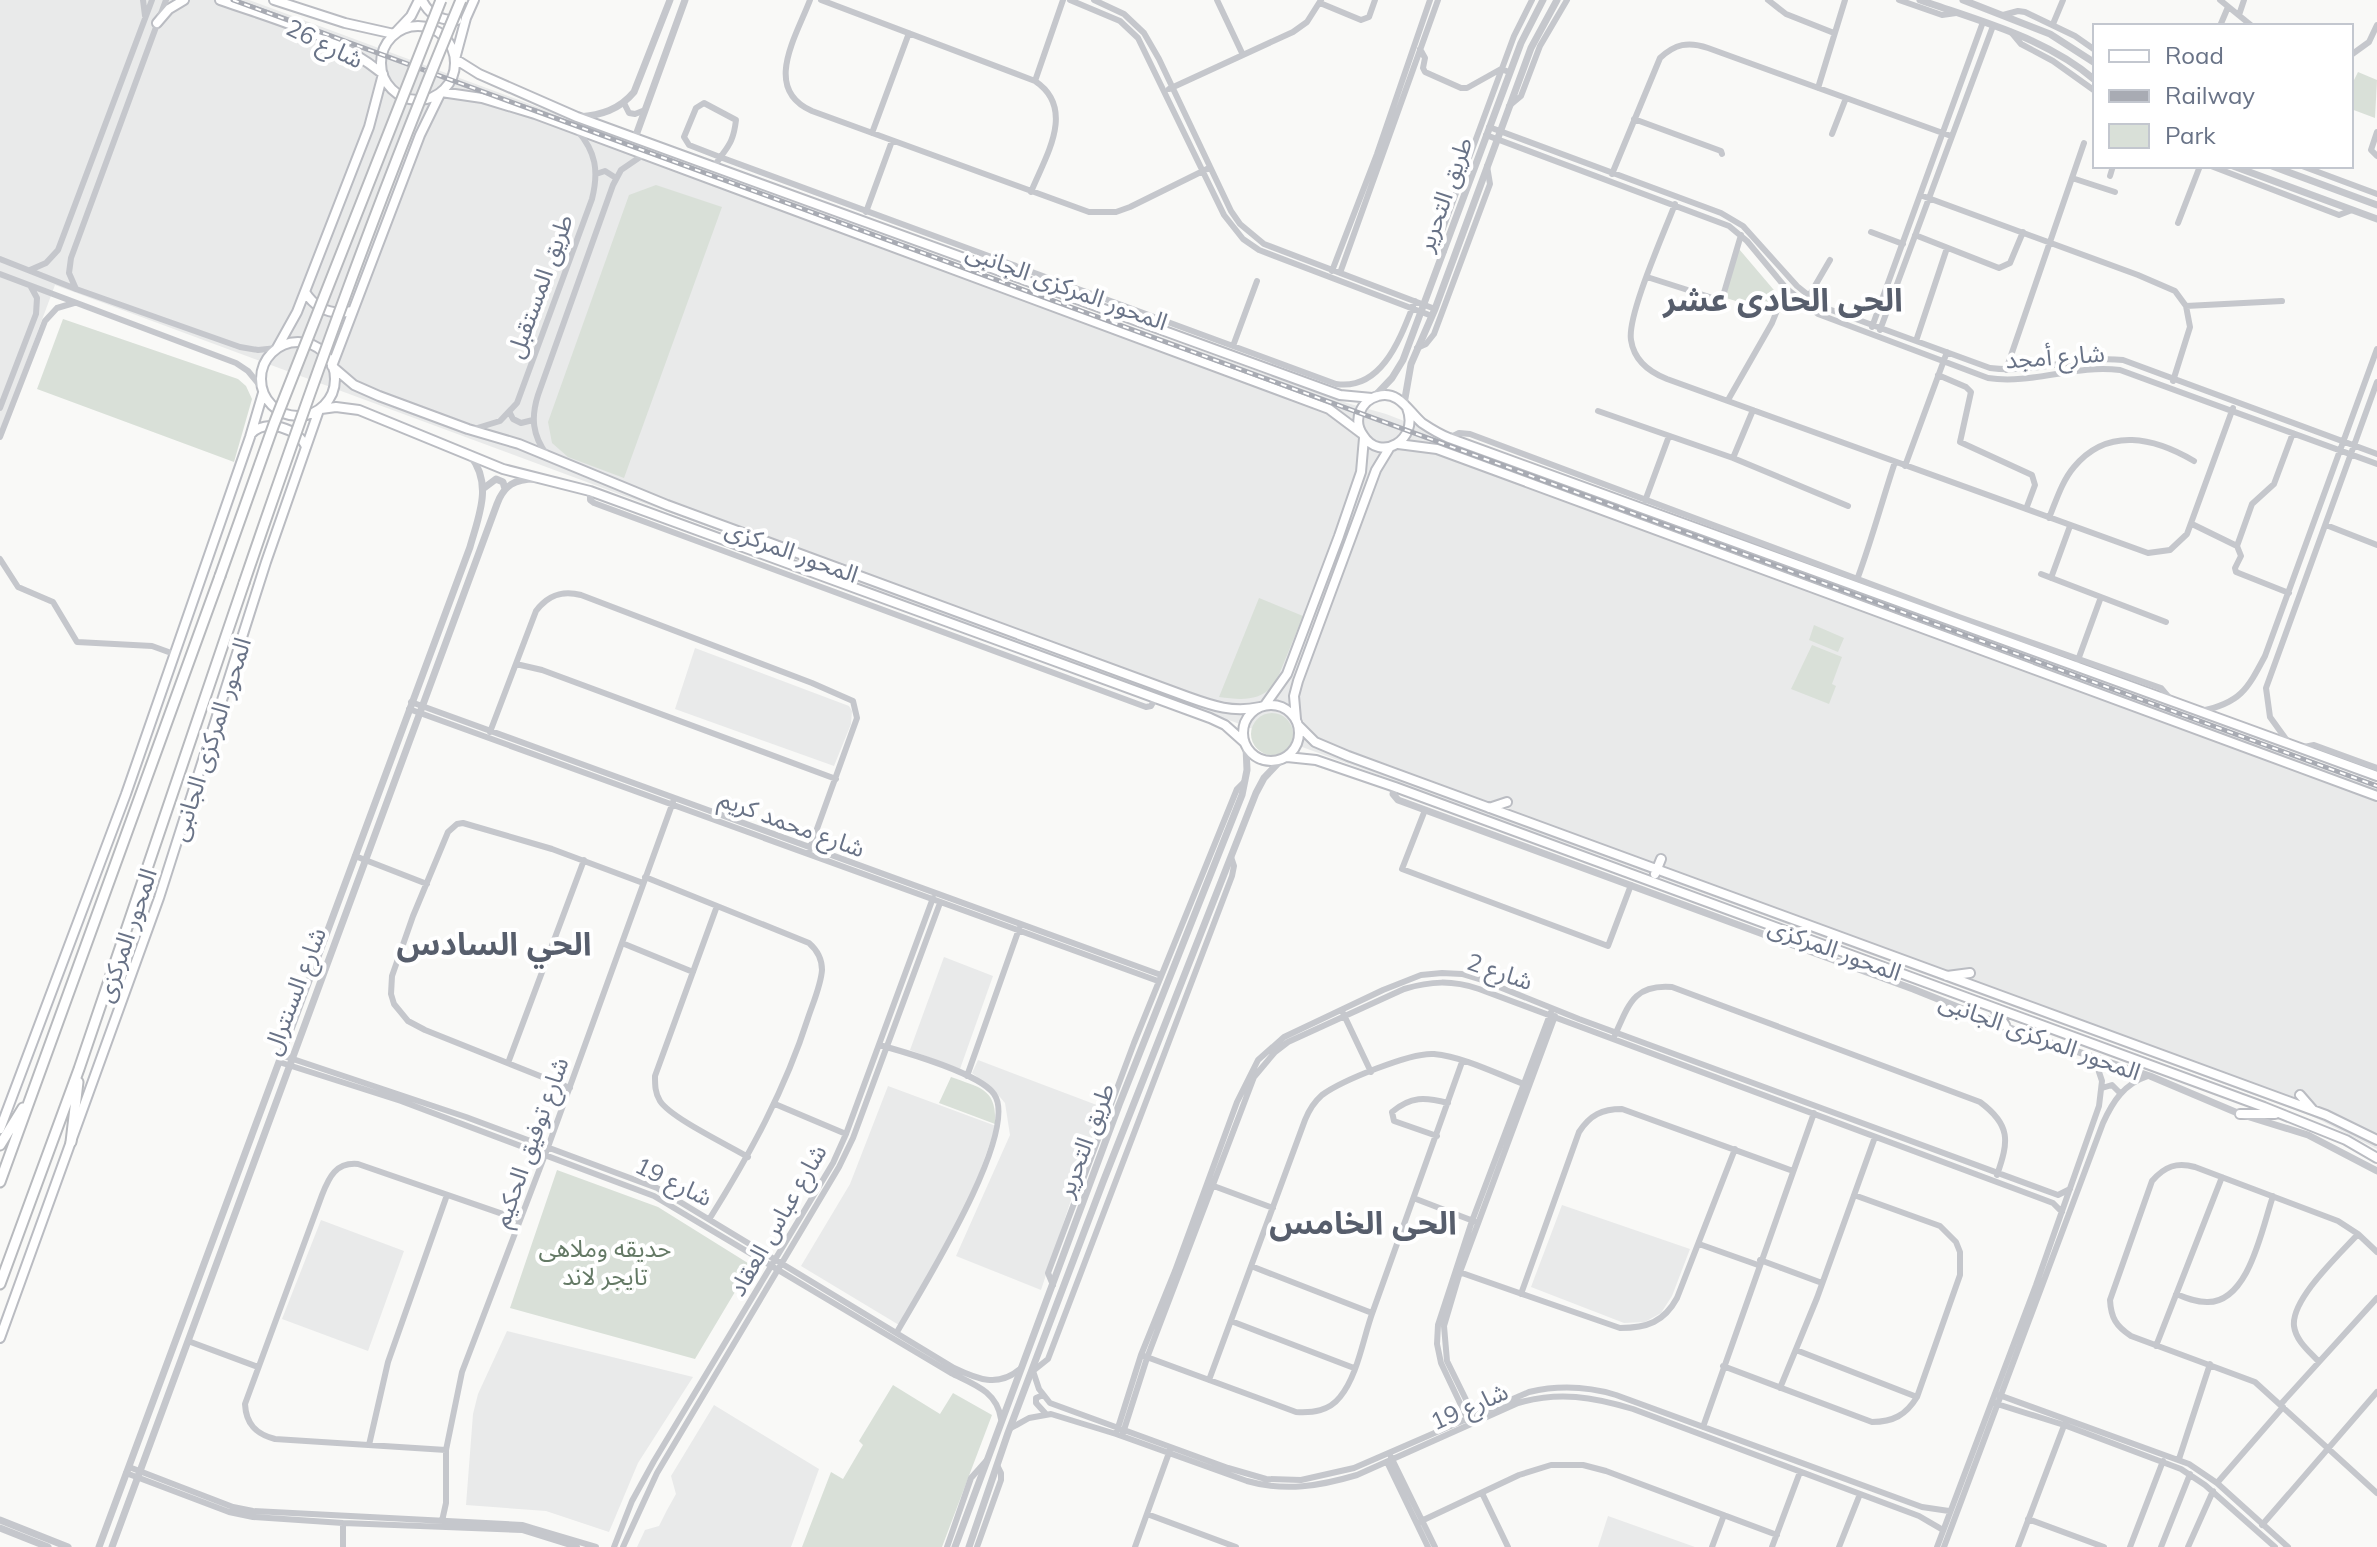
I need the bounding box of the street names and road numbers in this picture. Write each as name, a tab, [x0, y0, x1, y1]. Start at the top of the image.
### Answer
street label: شارع 26	[280, 12, 368, 77]
street label: طريق التحرير	[1409, 133, 1479, 257]
street label: طريق المستقبل	[499, 210, 580, 362]
street label: المحور المركزى الجانبى	[962, 236, 1172, 336]
street label: شارع أمجد	[2004, 338, 2106, 377]
street label: المحور المركزى	[721, 513, 863, 589]
street label: المحور المركزى الجانبى	[163, 633, 257, 845]
street label: شارع محمد كريم	[714, 783, 869, 866]
street label: المحور المركزى	[89, 864, 163, 1006]
street label: المحور المركزى	[1764, 911, 1906, 987]
street label: شارع السنترال	[256, 923, 335, 1060]
street label: شارع 2	[1462, 946, 1537, 999]
street label: المحور المركزى الجانبى	[1935, 986, 2145, 1086]
street label: شارع توفيق الحكيم	[485, 1053, 577, 1232]
street label: طريق التحرير	[1049, 1079, 1121, 1202]
street label: شارع عباس العقاد	[721, 1139, 835, 1303]
street label: شارع 19	[629, 1150, 717, 1215]
street label: شارع 19	[1426, 1376, 1514, 1439]

